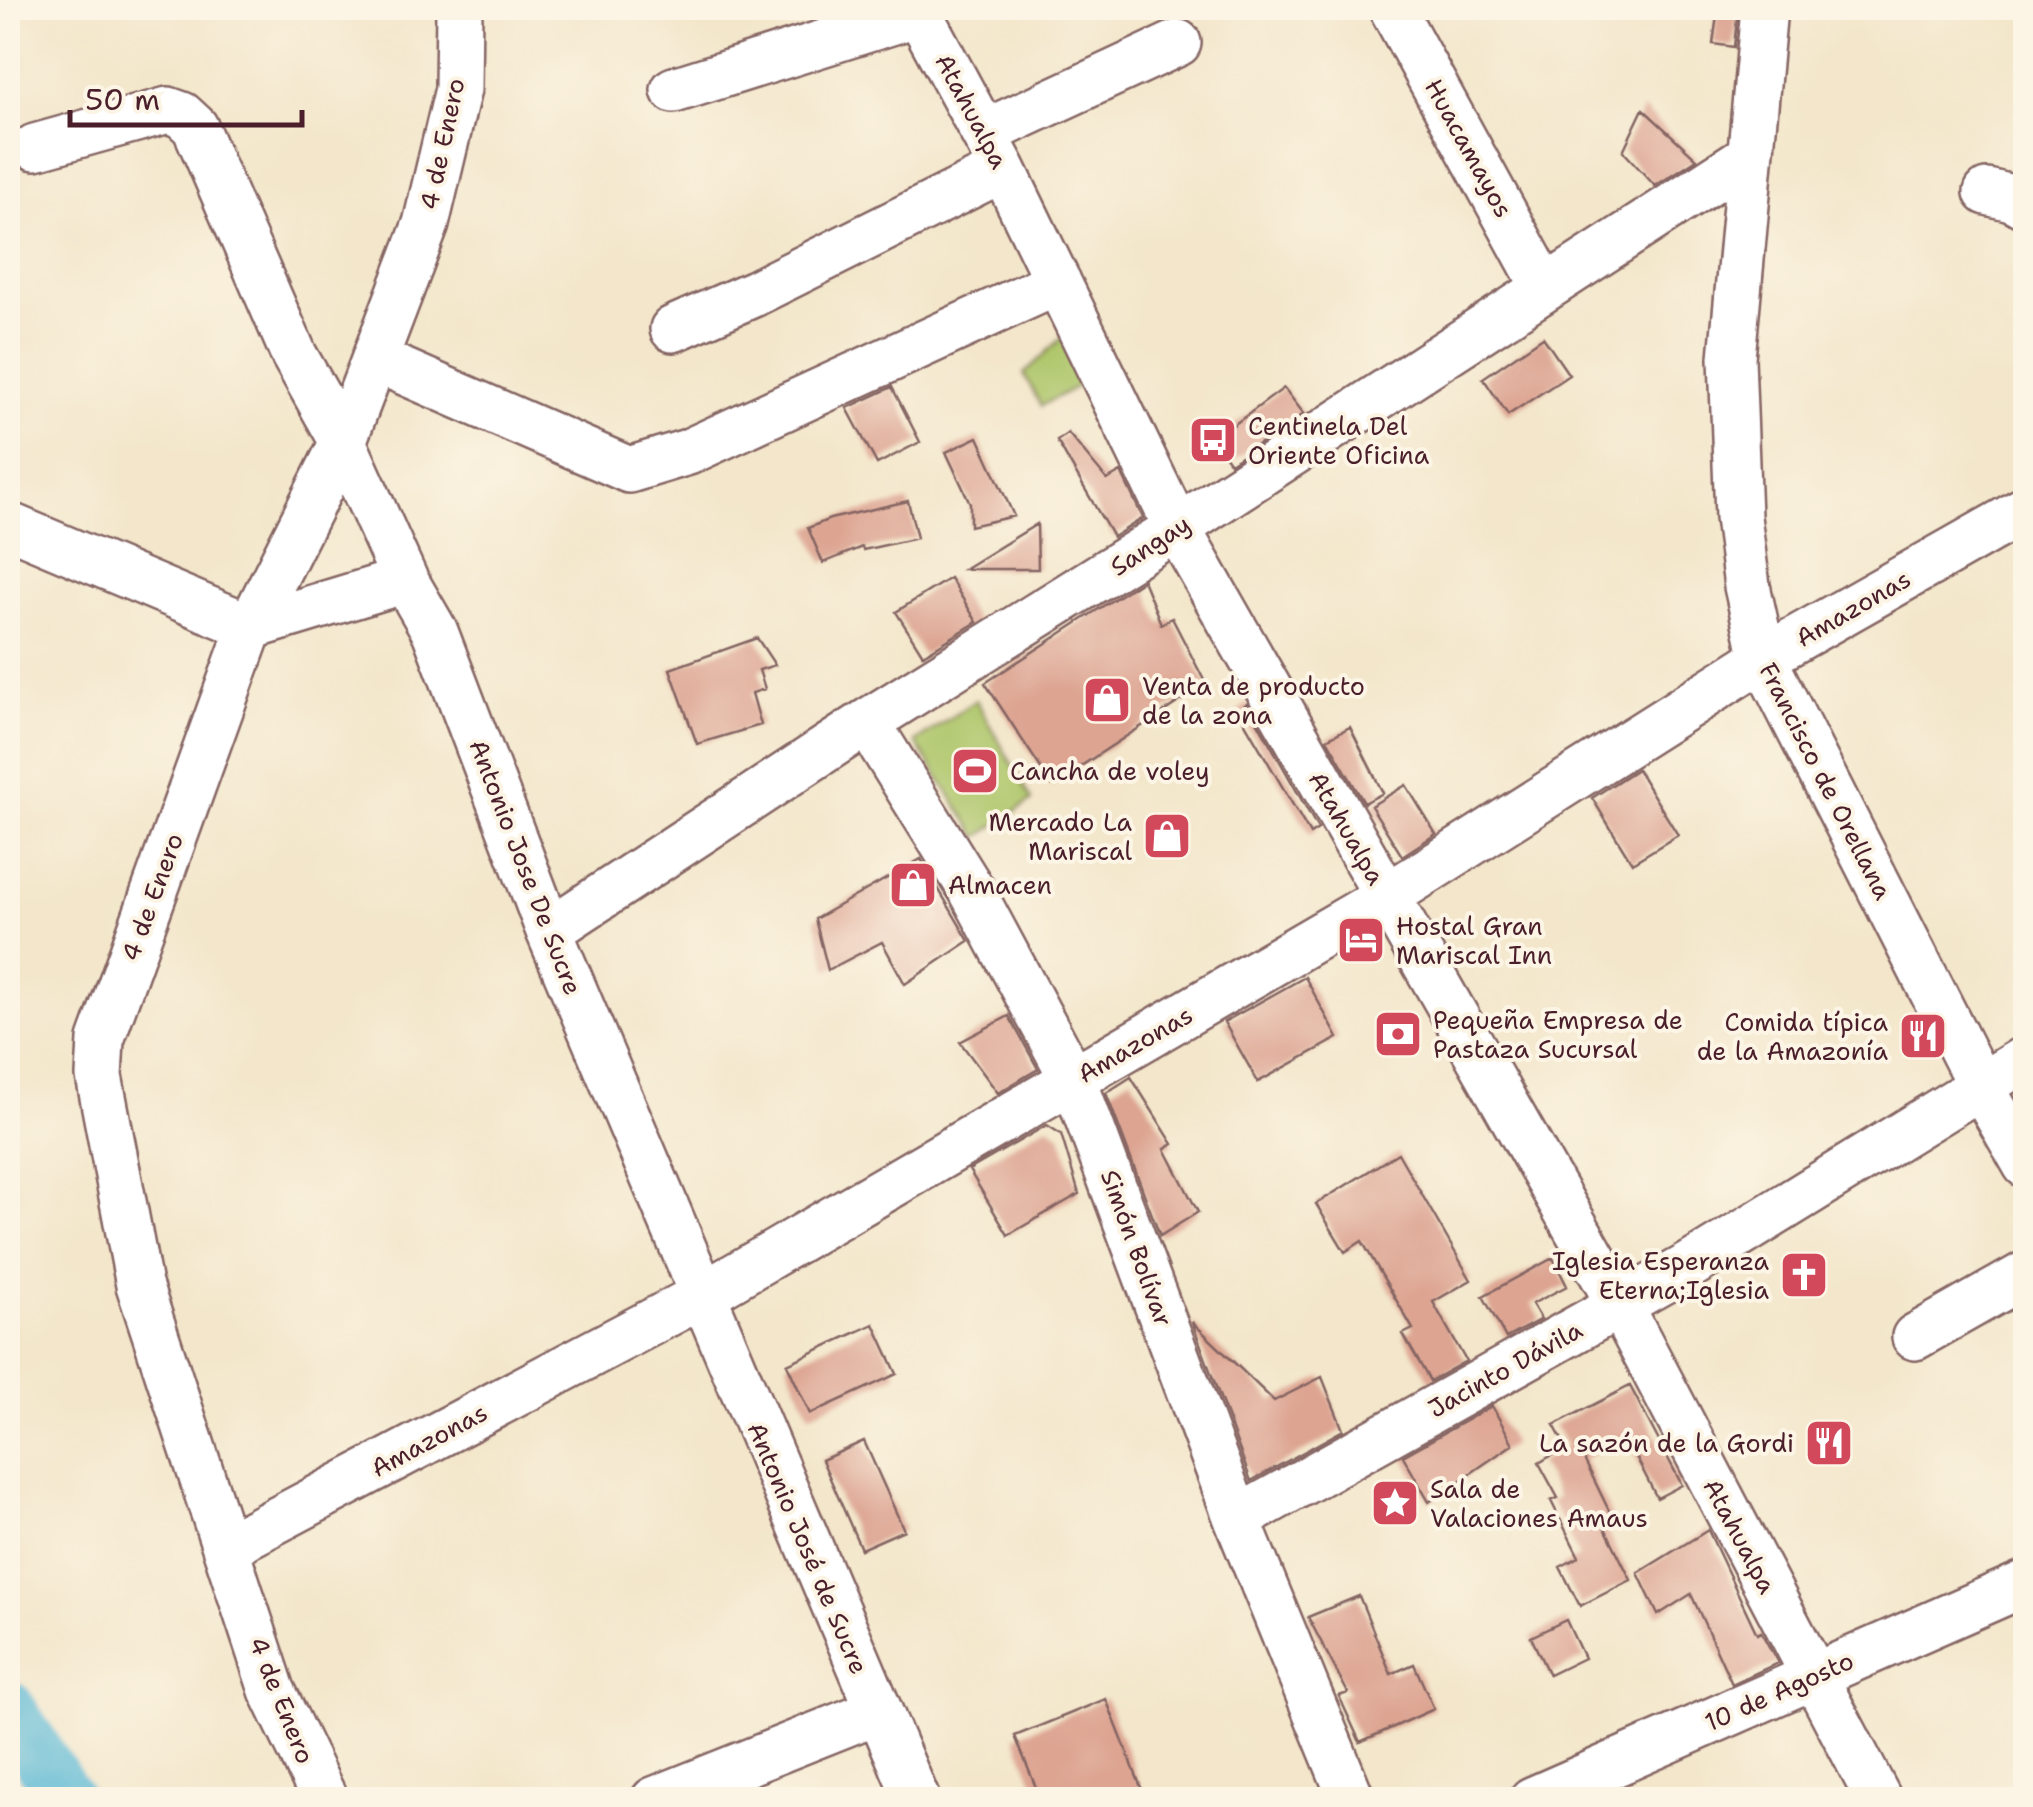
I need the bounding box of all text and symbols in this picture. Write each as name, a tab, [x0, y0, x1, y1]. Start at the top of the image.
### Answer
street label: Atahualpa	[927, 47, 1017, 175]
scale bar	[70, 65, 302, 127]
street label: Huacamayos	[1417, 73, 1521, 223]
street label: 4 de Enero	[411, 75, 473, 213]
text: 50 m	[85, 79, 160, 120]
place label: Centinela Del Oriente Oficina	[1248, 409, 1430, 472]
bus stop icon: Centinela Del Oriente Oficina	[1187, 414, 1239, 466]
street label: Sangay	[1103, 506, 1197, 584]
street label: Amazonas	[1789, 561, 1917, 655]
street label: Francisco de Orellana	[1751, 657, 1901, 906]
place label: Venta de producto de la zona	[1142, 669, 1365, 732]
shop icon: Venta de producto de la zona	[1081, 674, 1133, 726]
street label: Antonio Jose De Sucre	[462, 734, 590, 1000]
sports icon: Cancha de voley	[949, 745, 1001, 797]
place label: Cancha de voley	[1010, 754, 1210, 788]
street label: Atahualpa	[1301, 765, 1393, 891]
place label: Mercado La Mariscal	[988, 805, 1132, 868]
shop icon: Mercado La Mariscal	[1141, 810, 1193, 862]
street label: 4 de Enero	[113, 828, 191, 966]
shop icon: Almacen	[887, 859, 939, 911]
place label: Almacen	[948, 868, 1052, 902]
place label: Hostal Gran Mariscal Inn	[1396, 909, 1552, 972]
hotel icon: Hostal Gran Mariscal Inn	[1335, 914, 1387, 966]
street label: Amazonas	[1071, 997, 1199, 1091]
place label: Pequeña Empresa de Pastaza Sucursal	[1433, 1003, 1683, 1066]
place label: Comida típica de la Amazonía	[1697, 1005, 1888, 1068]
bank icon: Pequeña Empresa de Pastaza Sucursal	[1372, 1008, 1424, 1060]
restaurant icon: Comida típica de la Amazonía	[1897, 1010, 1949, 1062]
street label: Simón Bolívar	[1093, 1165, 1181, 1331]
place label: Iglesia Esperanza Eterna;Iglesia	[1552, 1244, 1769, 1307]
church icon: Iglesia Esperanza Eterna;Iglesia	[1778, 1249, 1830, 1301]
street label: Jacinto Dávila	[1422, 1312, 1589, 1425]
street label: Amazonas	[365, 1395, 493, 1485]
street label: Antonio José de Sucre	[740, 1417, 876, 1679]
restaurant icon: La sazón de la Gordi	[1803, 1417, 1855, 1469]
place label: La sazón de la Gordi	[1539, 1426, 1794, 1460]
place label: Sala de Valaciones Amaus	[1430, 1472, 1648, 1535]
street label: Atahualpa	[1695, 1472, 1785, 1600]
place icon: Sala de Valaciones Amaus	[1369, 1477, 1421, 1529]
street label: 4 de Enero	[241, 1632, 323, 1768]
street label: 10 de Agosto	[1699, 1643, 1859, 1739]

